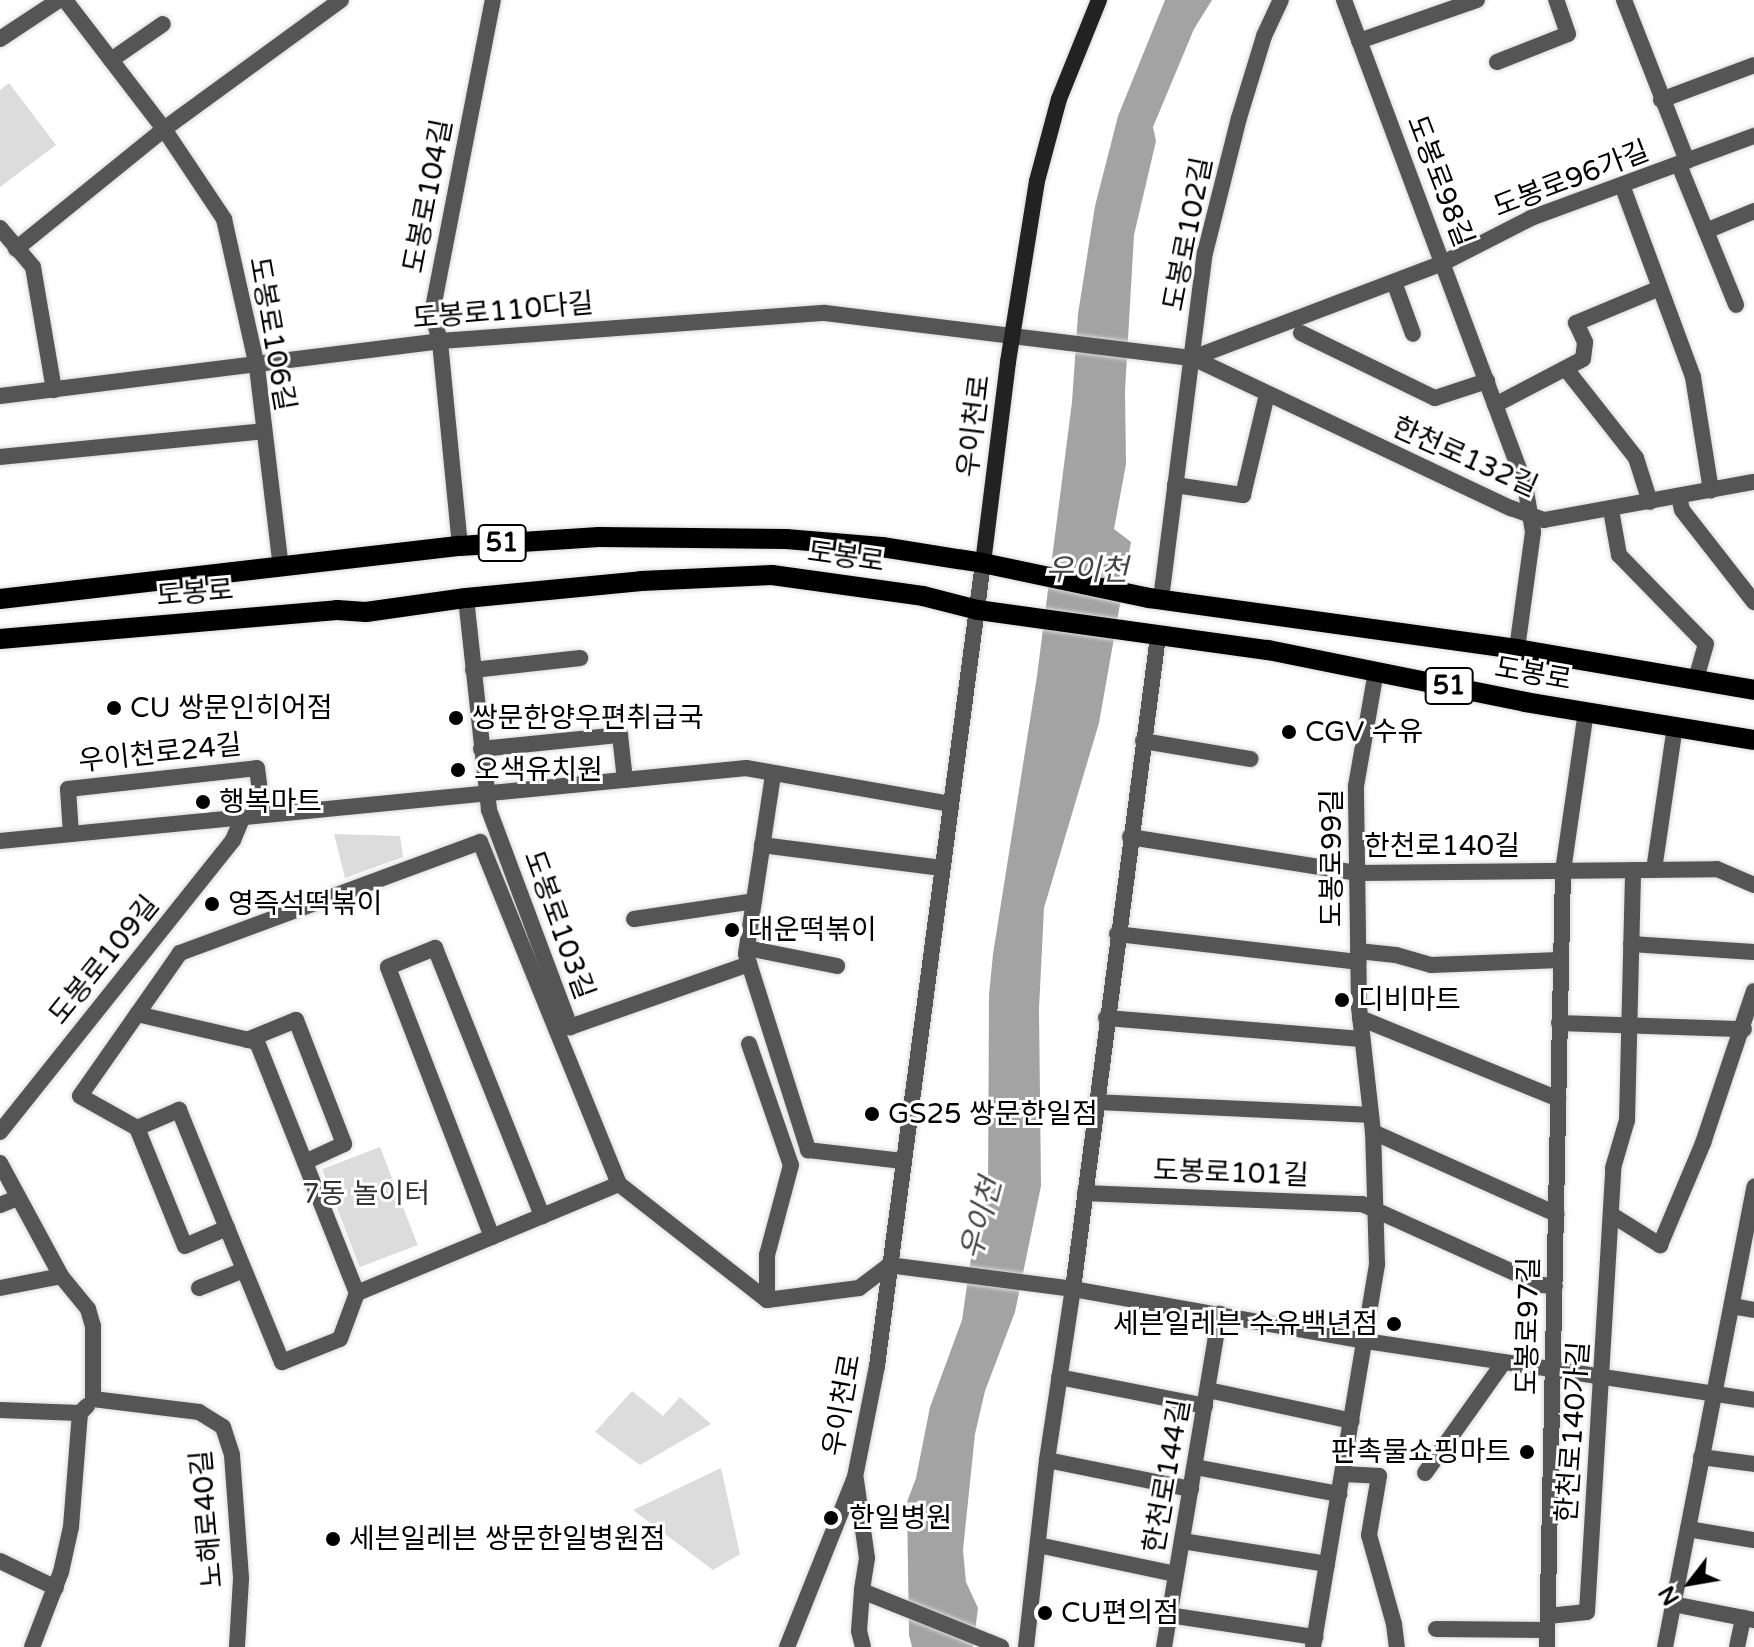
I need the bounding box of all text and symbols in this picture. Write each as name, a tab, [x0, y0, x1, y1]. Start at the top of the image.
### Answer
street label: 도봉로98길	[1400, 110, 1480, 252]
street label: 도봉로104길	[397, 116, 459, 276]
street label: 도봉로96가길	[1488, 134, 1654, 224]
street label: 도봉로102길	[1157, 154, 1219, 314]
street label: 도봉로106길	[242, 254, 302, 414]
street label: 도봉로110다길	[411, 286, 595, 336]
street label: 우이천로	[951, 373, 997, 479]
street label: 한천로132길	[1387, 410, 1543, 504]
road number: 51	[476, 521, 528, 565]
street label: 도봉로	[805, 535, 887, 579]
water label: 우이천	[1046, 553, 1128, 589]
street label: 도봉로	[155, 573, 235, 613]
street label: 도봉로	[1492, 651, 1574, 697]
road number: 51	[1423, 664, 1475, 708]
place label: CU 쌍문인히어점	[130, 691, 333, 725]
marker: CU 쌍문인히어점	[105, 699, 123, 717]
place label: 쌍문한양우편취급국	[472, 701, 704, 735]
marker: 쌍문한양우편취급국	[447, 709, 465, 727]
place label: CGV 수유	[1305, 715, 1423, 749]
marker: CGV 수유	[1280, 723, 1298, 741]
street label: 우이천로24길	[77, 728, 243, 778]
place label: 오색유치원	[474, 753, 603, 787]
marker: 오색유치원	[449, 761, 467, 779]
place label: 행복마트	[219, 785, 322, 819]
street label: 도봉로99길	[1315, 789, 1349, 927]
marker: 행복마트	[194, 793, 212, 811]
street label: 한천로140길	[1364, 829, 1520, 863]
street label: 도봉로103길	[517, 846, 601, 1004]
place label: 영즉석떡볶이	[228, 887, 383, 921]
street label: 도봉로109길	[42, 889, 166, 1031]
marker: 영즉석떡볶이	[203, 895, 221, 913]
place label: 대운떡볶이	[748, 913, 877, 947]
marker: 대운떡볶이	[723, 921, 741, 939]
place label: 디비마트	[1358, 983, 1461, 1017]
marker: 디비마트	[1333, 991, 1351, 1009]
place label: GS25 쌍문한일점	[888, 1097, 1098, 1131]
marker: GS25 쌍문한일점	[863, 1105, 881, 1123]
street label: 도봉로101길	[1153, 1153, 1309, 1193]
water label: 우이천	[954, 1174, 1010, 1264]
park label: 7동 놀이터	[302, 1177, 430, 1211]
street label: 도봉로97길	[1510, 1257, 1546, 1395]
place label: 세븐일레븐 수유백년점	[1113, 1307, 1378, 1341]
marker: 세븐일레븐 수유백년점	[1385, 1315, 1403, 1333]
street label: 한천로140가길	[1550, 1340, 1596, 1524]
street label: 우이천로	[817, 1351, 867, 1459]
street label: 한천로144길	[1137, 1396, 1197, 1556]
place label: 판촉물쇼핑마트	[1331, 1435, 1511, 1469]
marker: 판촉물쇼핑마트	[1518, 1443, 1536, 1461]
street label: 노해로40길	[184, 1449, 230, 1589]
place label: 한일병원	[849, 1501, 952, 1535]
marker: 한일병원	[820, 1507, 842, 1529]
place label: 세븐일레븐 쌍문한일병원점	[349, 1522, 665, 1556]
marker: 세븐일레븐 쌍문한일병원점	[324, 1530, 342, 1548]
north arrow	[1650, 1543, 1730, 1623]
text: N	[1654, 1581, 1685, 1610]
place label: CU편의점	[1061, 1596, 1179, 1630]
marker: CU편의점	[1036, 1604, 1054, 1622]

